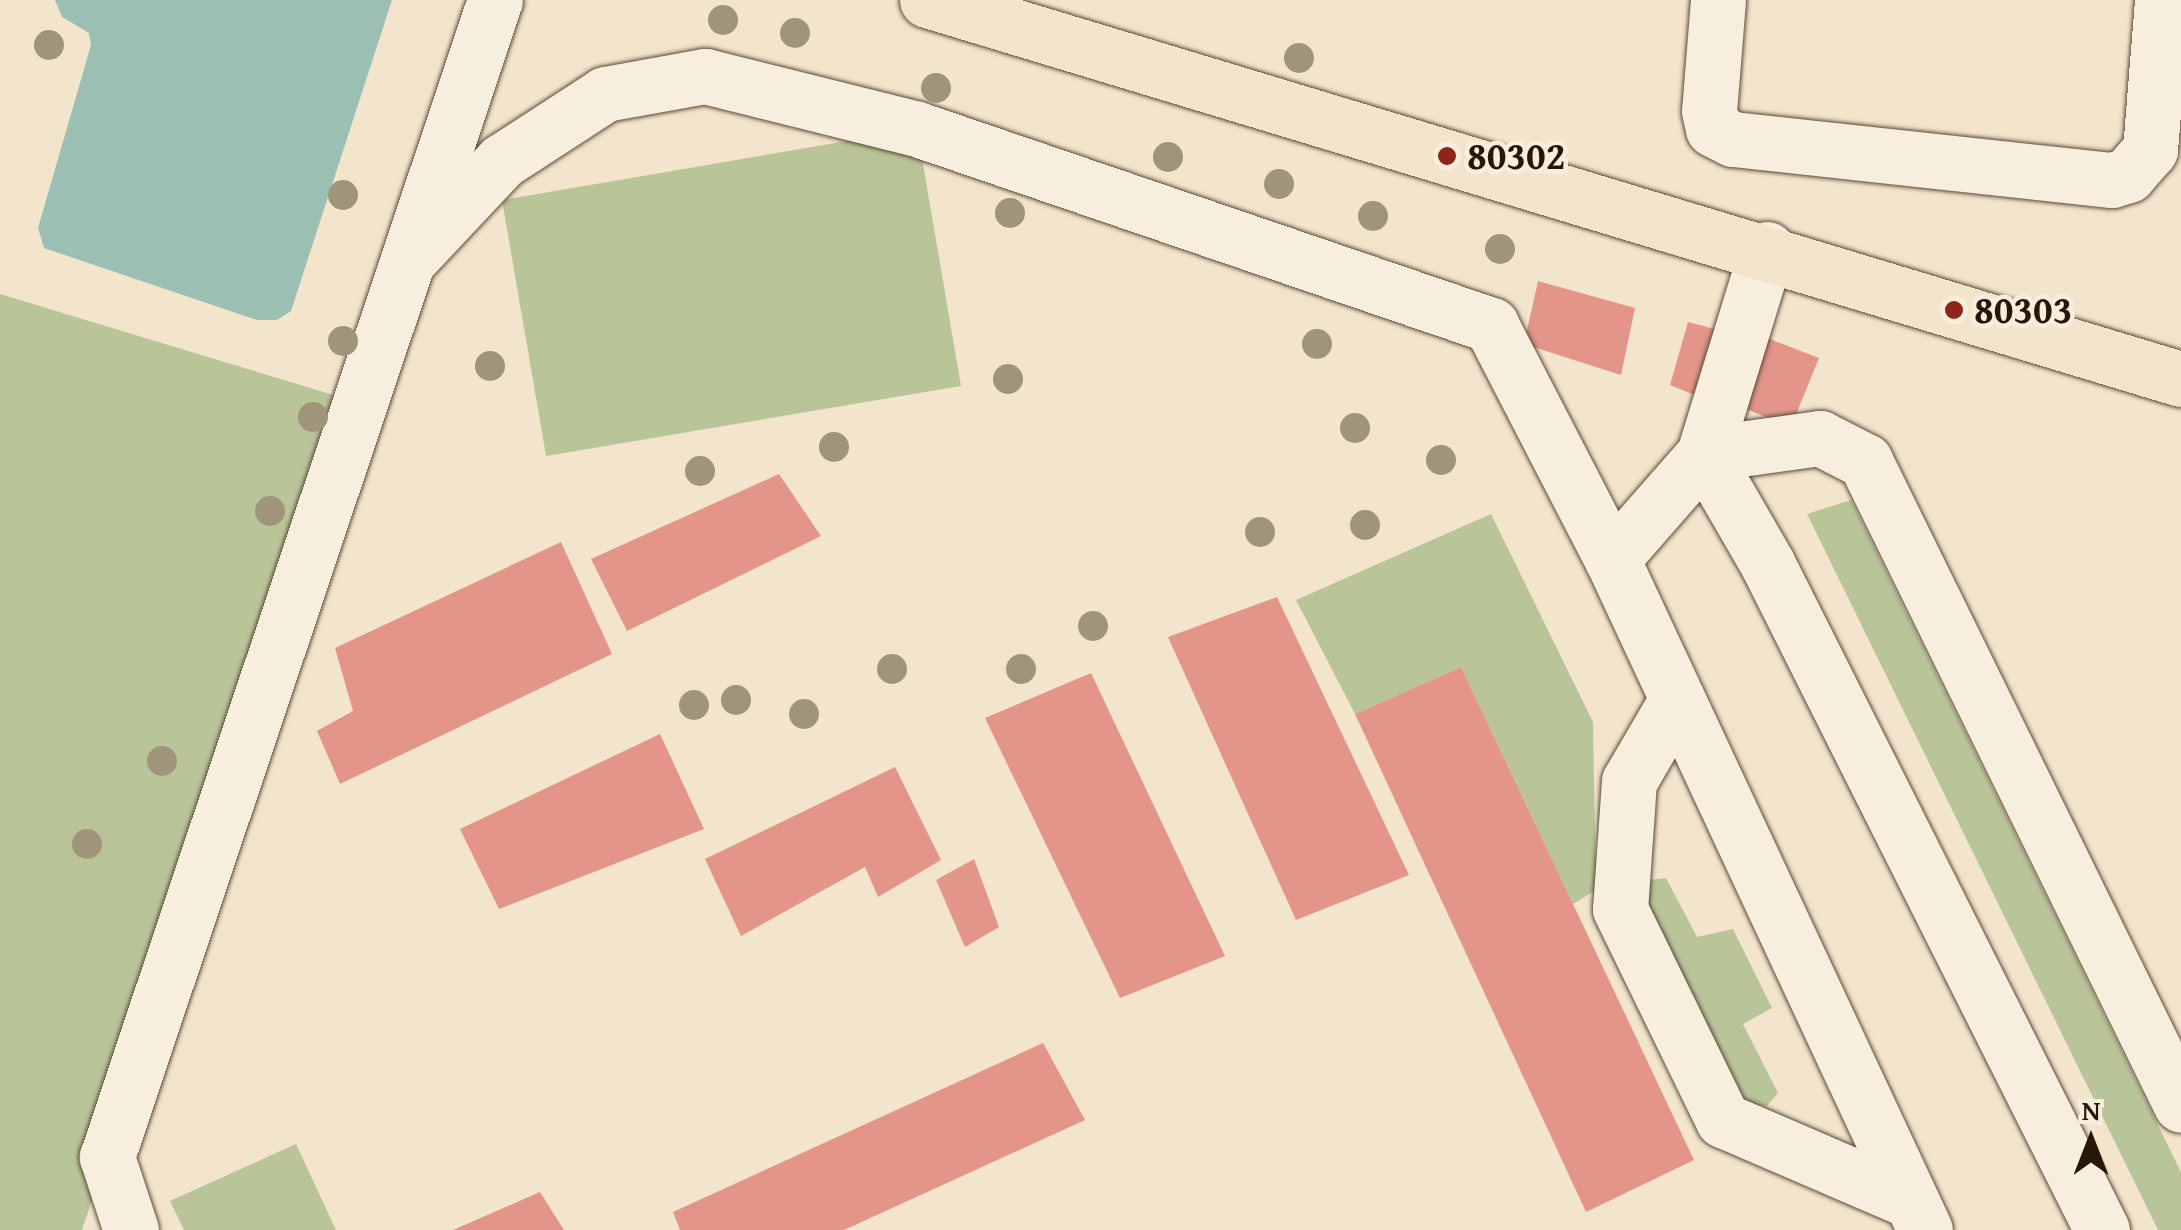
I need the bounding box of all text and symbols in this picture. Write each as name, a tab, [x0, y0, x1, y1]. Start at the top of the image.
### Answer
place label: 80302	[1467, 133, 1565, 179]
marker: 80302	[1436, 145, 1458, 167]
place label: 80303	[1974, 287, 2072, 333]
marker: 80303	[1943, 299, 1965, 321]
text: N	[2082, 1089, 2100, 1130]
north arrow	[2041, 1090, 2141, 1190]

